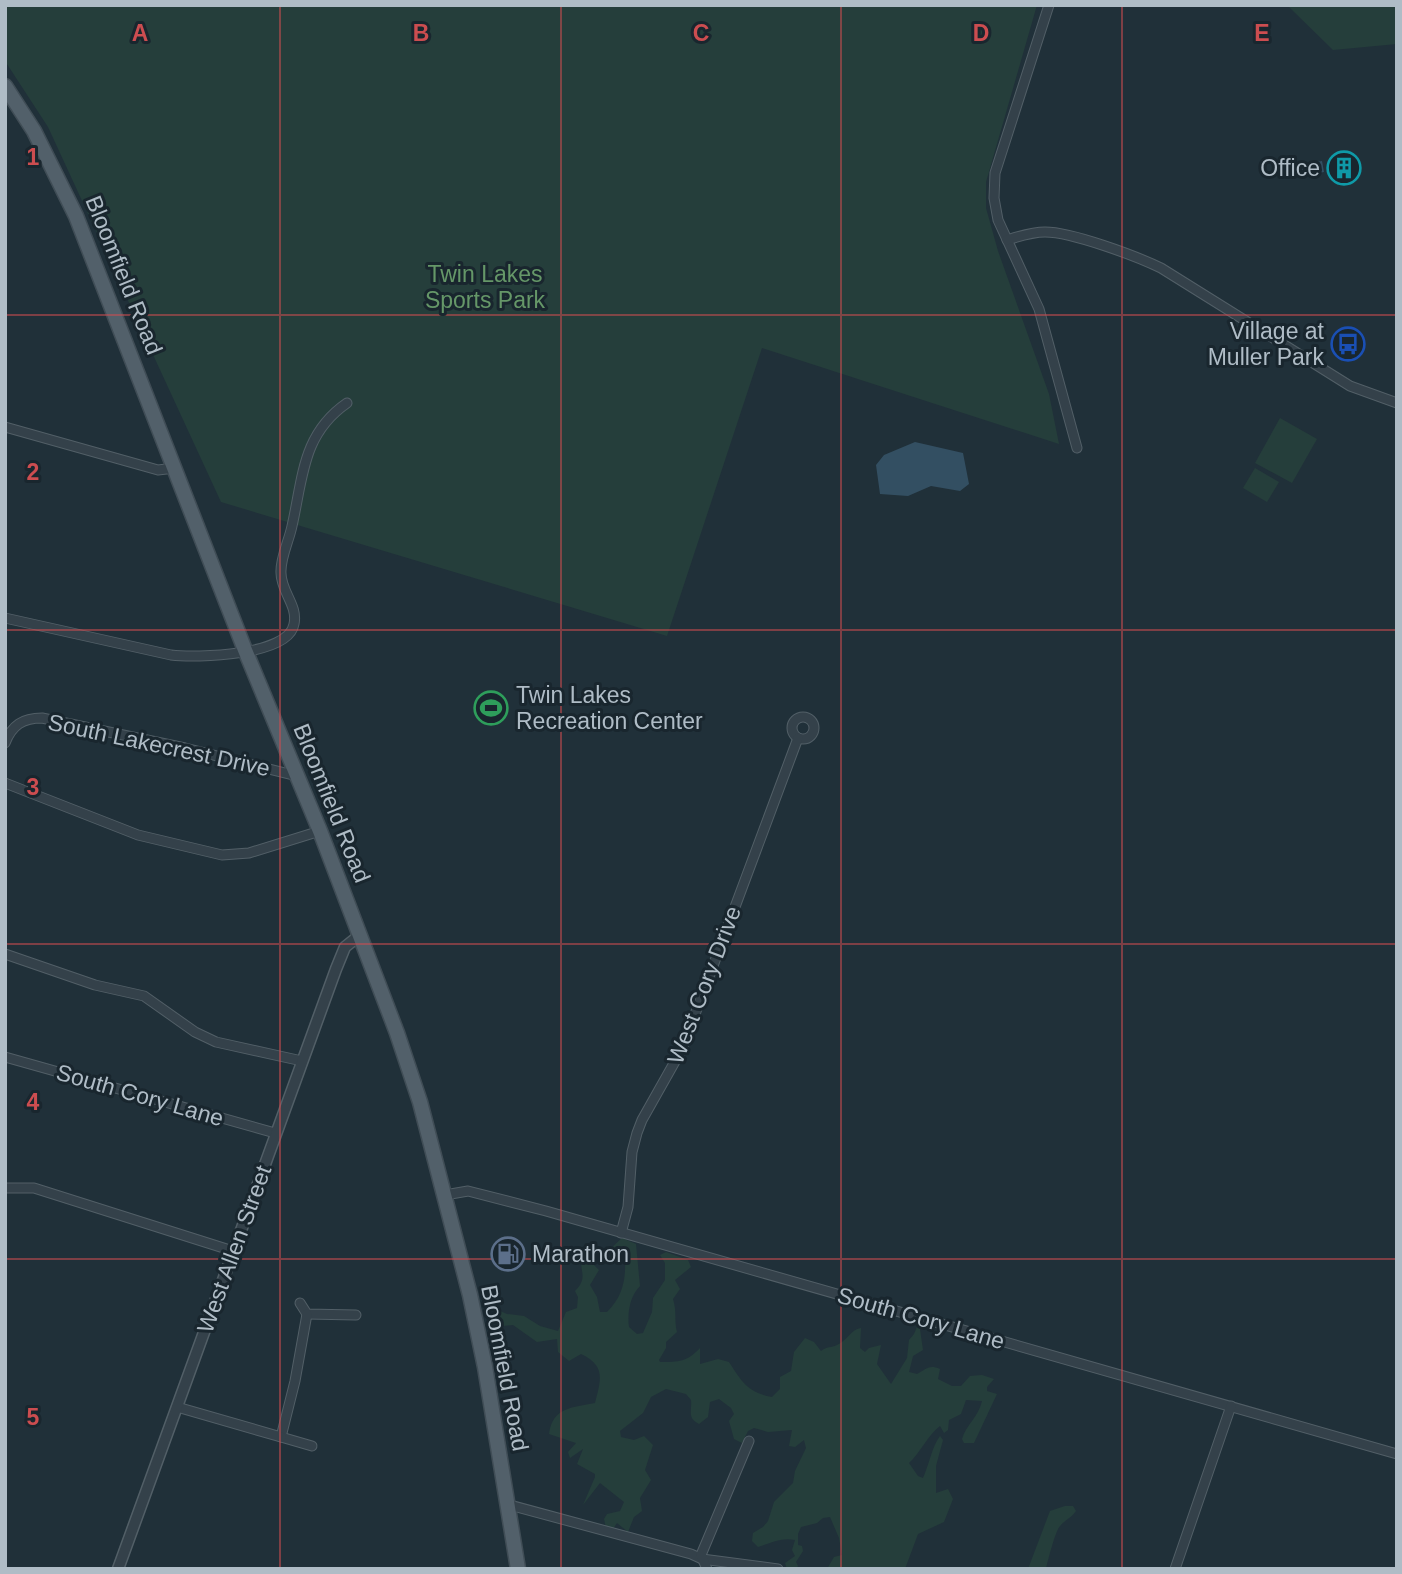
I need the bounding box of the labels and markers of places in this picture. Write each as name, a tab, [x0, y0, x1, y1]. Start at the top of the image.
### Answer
building icon: Office	[1325, 149, 1363, 187]
place label: Office	[1260, 155, 1320, 181]
place label: Village at Muller Park	[1208, 318, 1325, 370]
bus stop icon: Village at Muller Park	[1329, 325, 1367, 363]
place label: Twin Lakes Recreation Center	[516, 682, 703, 734]
sports icon: Twin Lakes Recreation Center	[472, 689, 510, 727]
fuel station icon: Marathon	[489, 1235, 527, 1273]
place label: Marathon	[532, 1241, 629, 1267]

